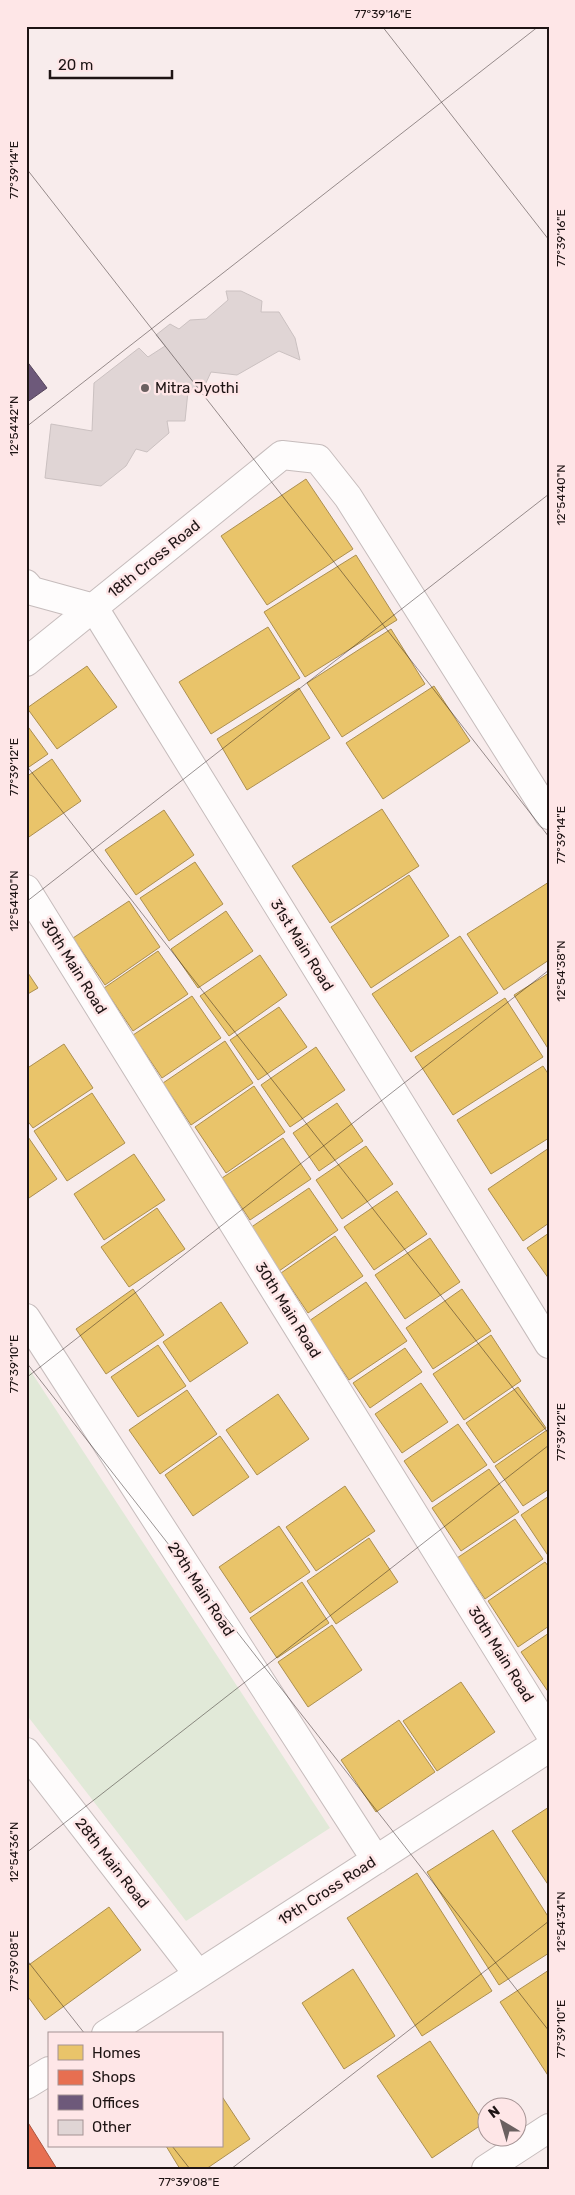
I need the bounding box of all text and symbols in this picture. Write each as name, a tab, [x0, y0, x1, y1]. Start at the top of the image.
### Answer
text: 77°39'16"E	[354, 7, 412, 21]
scale bar	[50, 48, 172, 80]
text: 20 m	[58, 56, 93, 74]
text: 77°39'14"E	[7, 141, 21, 199]
text: 77°39'16"E	[554, 209, 568, 267]
place label: Mitra Jyothi	[155, 379, 239, 397]
marker: Mitra Jyothi	[139, 382, 151, 394]
text: 12°54'42"N	[7, 396, 21, 456]
text: 12°54'40"N	[554, 464, 568, 526]
street label: 18th Cross Road	[104, 516, 204, 602]
text: 77°39'12"E	[7, 738, 21, 796]
text: 77°39'14"E	[554, 806, 568, 864]
text: 12°54'40"N	[7, 870, 21, 932]
street label: 31st Main Road	[267, 896, 337, 994]
street label: 30th Main Road	[37, 915, 111, 1017]
text: 12°54'38"N	[554, 940, 568, 1002]
street label: 30th Main Road	[251, 1259, 325, 1361]
text: 77°39'10"E	[7, 1335, 21, 1393]
text: 77°39'12"E	[554, 1403, 568, 1461]
street label: 29th Main Road	[164, 1539, 238, 1639]
street label: 30th Main Road	[464, 1603, 538, 1705]
street label: 28th Main Road	[71, 1814, 153, 1912]
text: 12°54'36"N	[7, 1822, 21, 1882]
street label: 19th Cross Road	[275, 1853, 379, 1929]
text: 12°54'34"N	[554, 1892, 568, 1952]
text: 77°39'08"E	[7, 1931, 21, 1991]
text: 77°39'10"E	[554, 2000, 568, 2058]
legend	[48, 2032, 222, 2148]
text: Homes	[92, 2044, 141, 2062]
text: Shops	[92, 2068, 136, 2086]
text: Offices	[92, 2094, 140, 2112]
north arrow	[478, 2098, 528, 2148]
text: N	[485, 2102, 504, 2122]
text: Other	[92, 2118, 132, 2136]
text: 77°39'08"E	[159, 2175, 219, 2189]

